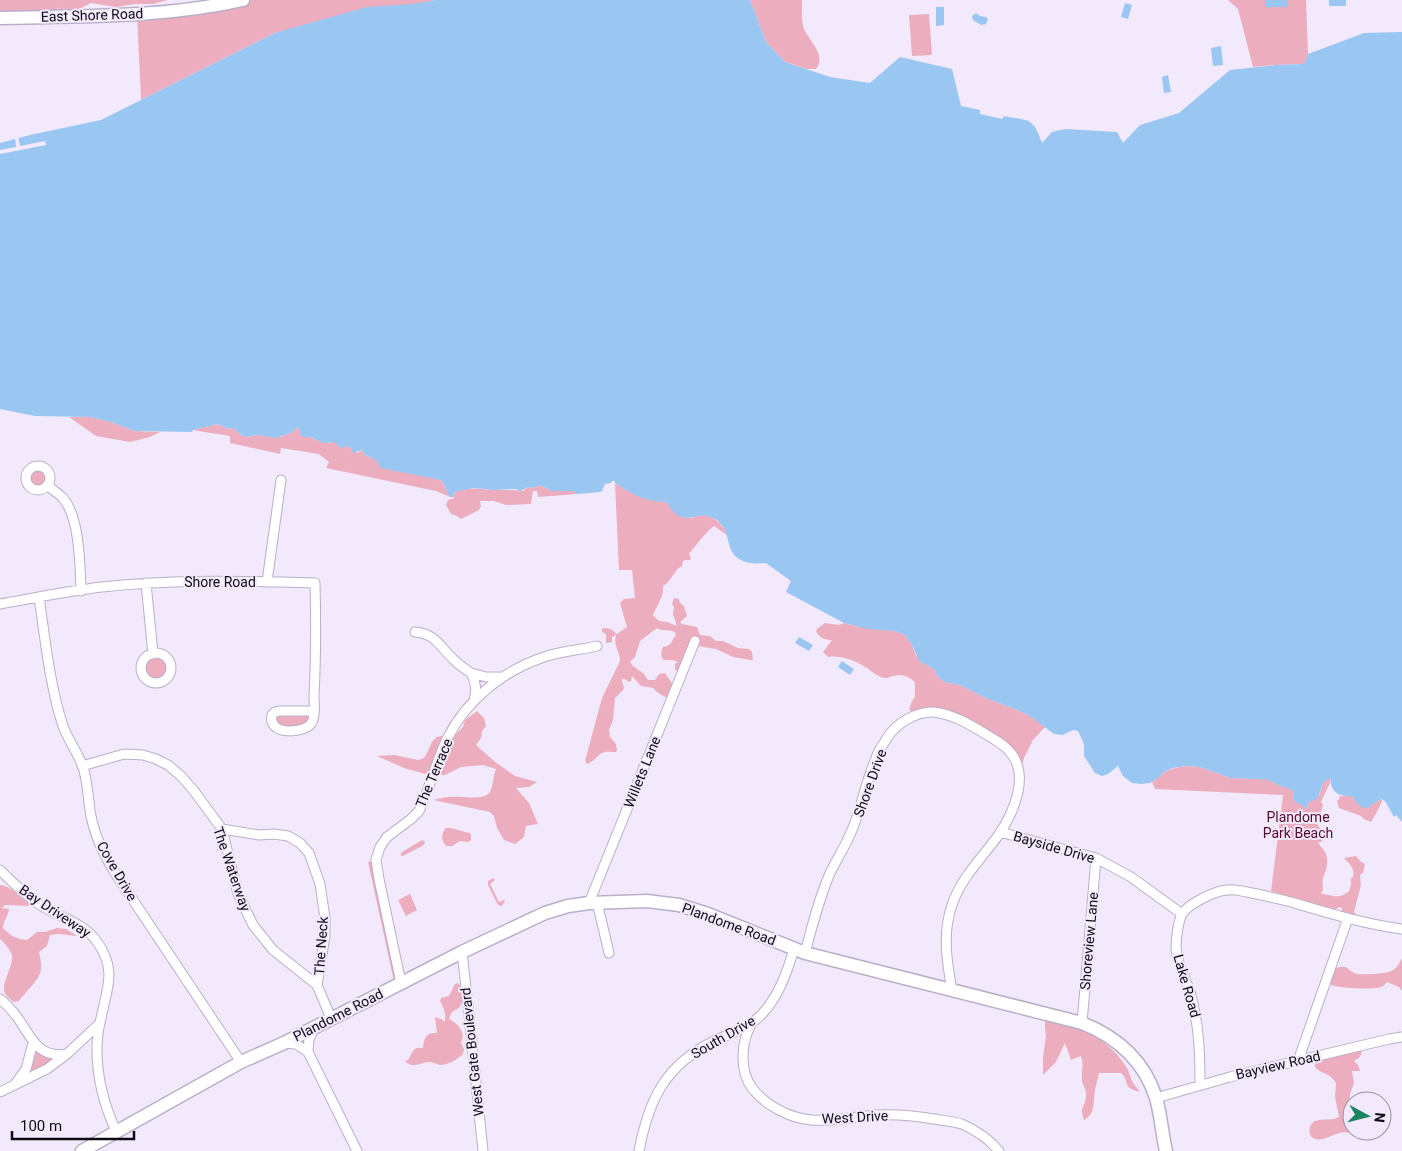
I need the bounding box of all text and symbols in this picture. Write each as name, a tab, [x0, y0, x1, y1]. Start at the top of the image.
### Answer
street label: East Shore Road	[41, 5, 143, 25]
street label: Shore Road	[184, 574, 256, 590]
street label: Willets Lane	[620, 734, 664, 810]
street label: The Terrace	[412, 736, 456, 810]
street label: Shore Drive	[850, 747, 890, 819]
park label: Plandome Park Beach	[1263, 809, 1333, 841]
street label: The Waterway	[210, 825, 254, 914]
street label: Bayside Drive	[1012, 828, 1096, 866]
street label: Cove Drive	[94, 838, 140, 904]
street label: Bay Driveway	[16, 881, 94, 941]
street label: Shoreview Lane	[1077, 892, 1101, 990]
street label: Plandome Road	[680, 900, 778, 948]
street label: The Neck	[311, 915, 331, 976]
street label: Lake Road	[1170, 952, 1204, 1020]
street label: Plandome Road	[290, 985, 386, 1045]
street label: West Gate Boulevard	[457, 987, 487, 1117]
street label: South Drive	[688, 1012, 758, 1062]
street label: Bayview Road	[1234, 1047, 1322, 1083]
north arrow	[1342, 1091, 1392, 1141]
street label: West Drive	[821, 1107, 889, 1127]
scale bar	[12, 1108, 135, 1140]
text: N	[1371, 1112, 1388, 1123]
text: 100 m	[20, 1117, 62, 1135]

